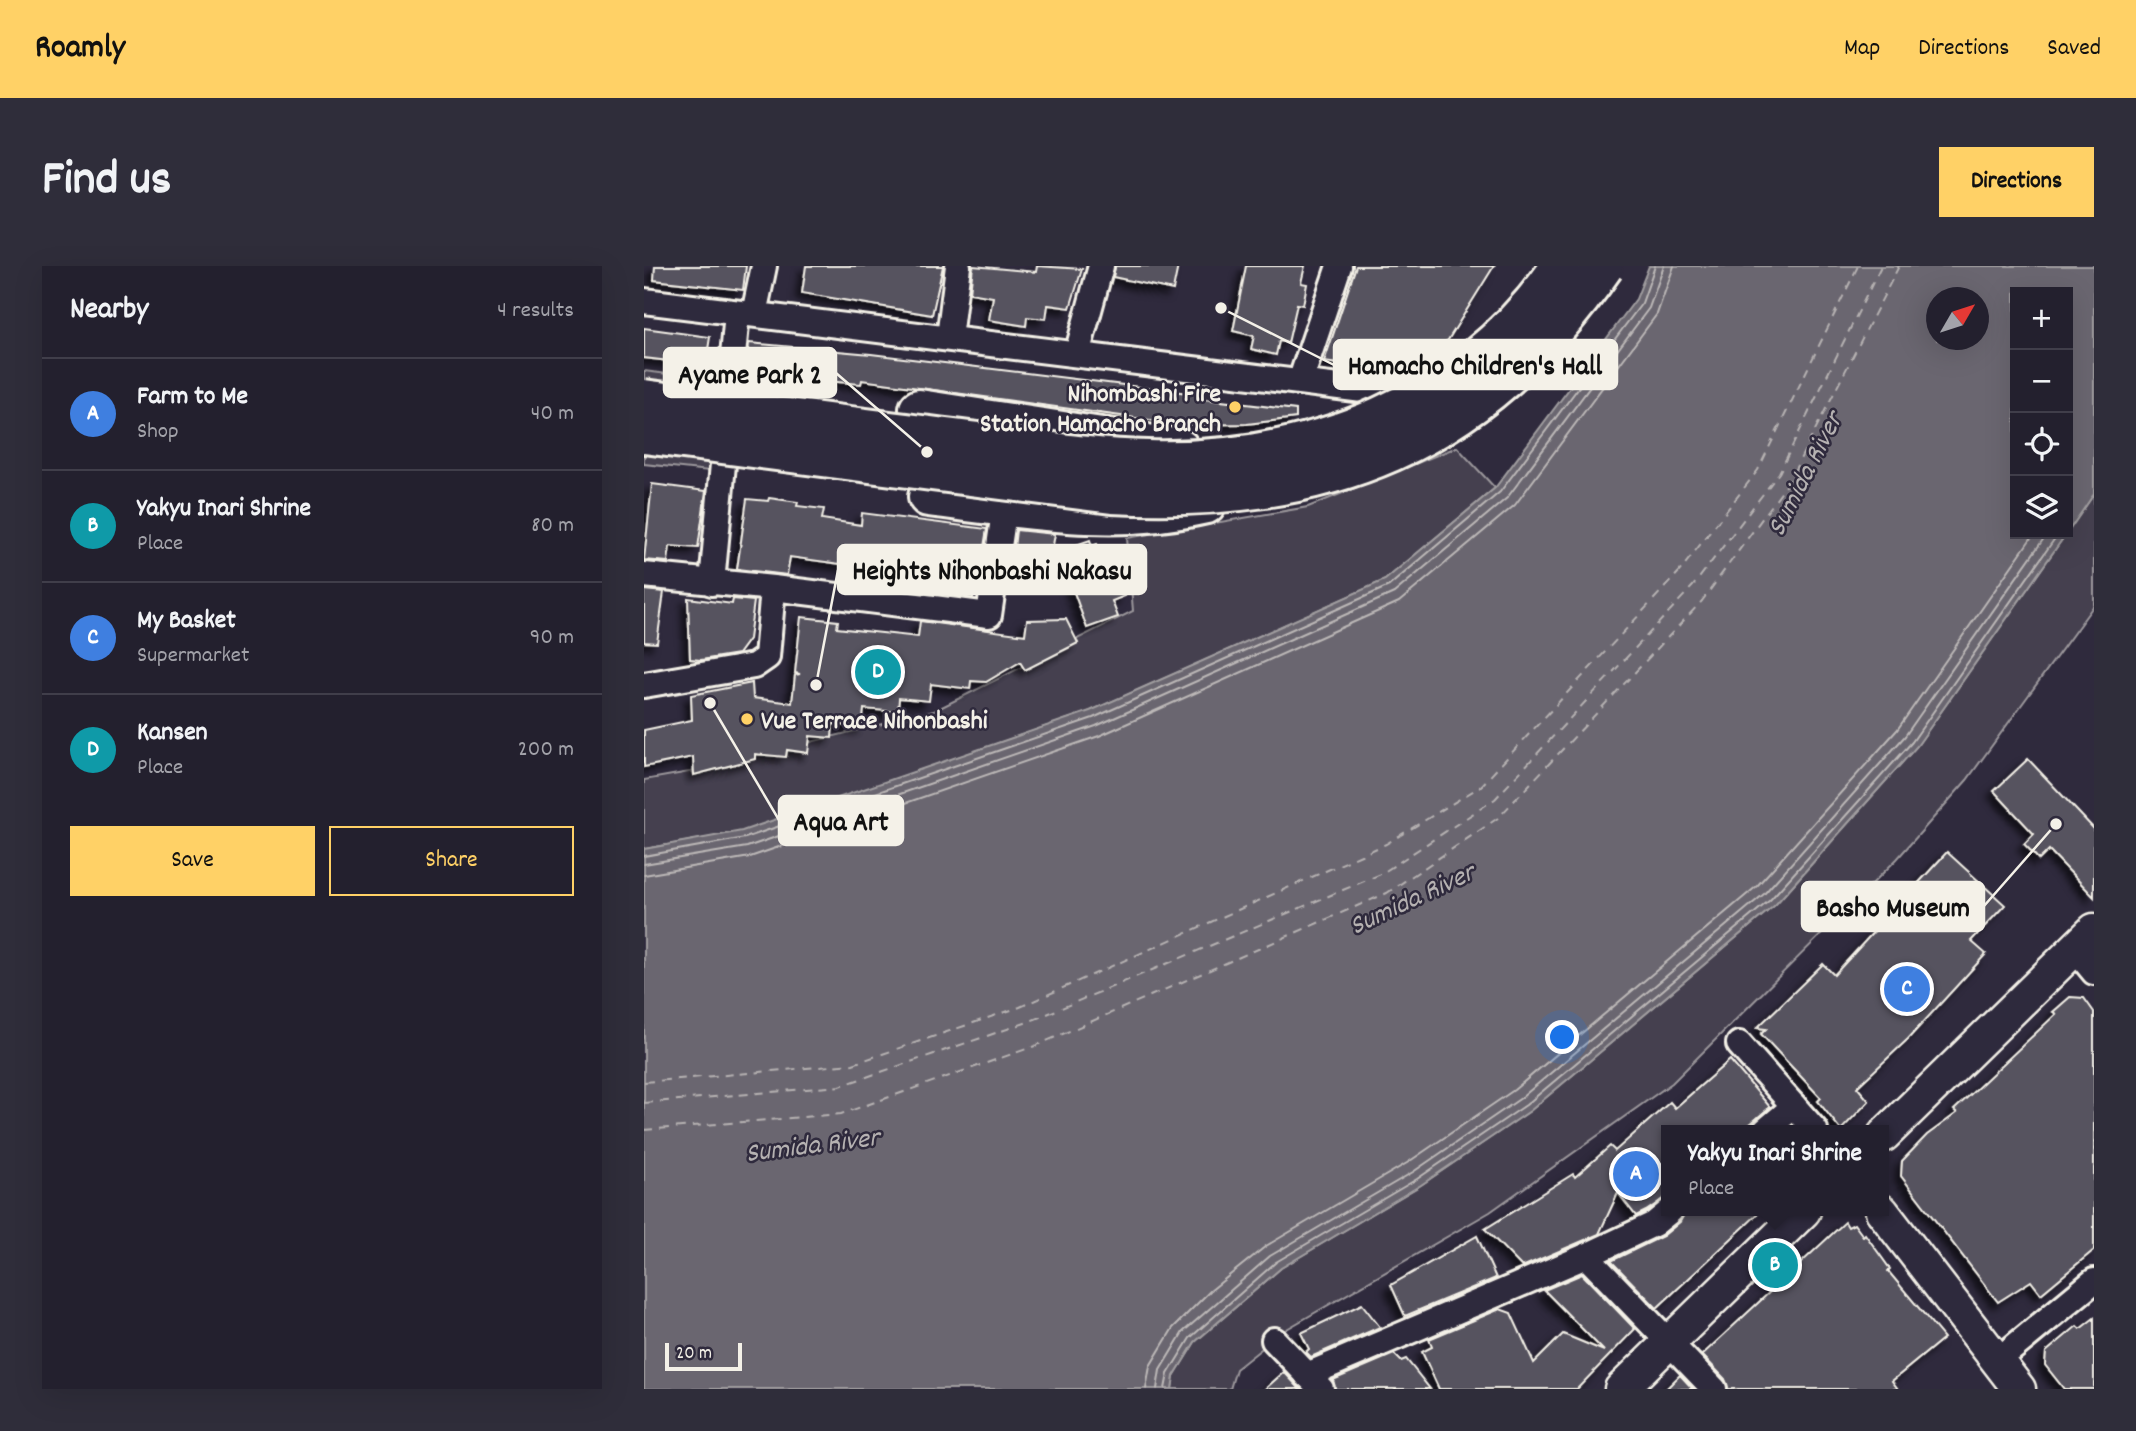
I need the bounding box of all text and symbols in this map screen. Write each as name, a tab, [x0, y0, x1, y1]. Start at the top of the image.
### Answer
text: Roamly	[35, 26, 125, 73]
text: Map	[1844, 32, 1880, 66]
text: Directions	[1918, 32, 2009, 66]
text: Saved	[2047, 32, 2101, 66]
text: Find us	[42, 147, 171, 217]
button: Directions	[1939, 147, 2094, 217]
north arrow	[1926, 287, 1989, 350]
map controls	[2010, 287, 2073, 539]
button: +	[2010, 287, 2073, 350]
text: Nearby	[70, 290, 148, 333]
text: 4 results	[497, 295, 574, 328]
callout: Hamacho Children's Hall	[1334, 340, 1617, 389]
callout: Ayame Park 2	[664, 348, 836, 397]
text: Hamacho Children's Hall	[1348, 349, 1603, 389]
button: −	[2010, 350, 2073, 413]
text: Ayame Park 2	[678, 358, 822, 398]
place label: Nihombashi Fire Station Hamacho Branch	[980, 377, 1221, 444]
text: Farm to Me	[137, 379, 248, 416]
text: A	[87, 398, 99, 431]
text: 40 m	[531, 398, 574, 431]
marker: Nihombashi Fire Station Hamacho Branch	[1227, 399, 1243, 415]
water label: Sumida River	[1759, 403, 1857, 544]
button: locate	[2010, 413, 2073, 476]
text: Shop	[137, 416, 179, 449]
button: layers	[2010, 476, 2073, 539]
text: Yakyu Inari Shrine	[137, 491, 311, 528]
text: B	[88, 510, 98, 543]
text: 80 m	[531, 510, 574, 543]
text: Place	[137, 528, 183, 561]
callout: Heights Nihonbashi Nakasu	[838, 545, 1146, 594]
text: Heights Nihonbashi Nakasu	[852, 554, 1132, 594]
text: My Basket	[137, 603, 236, 640]
text: C	[87, 622, 99, 655]
text: 90 m	[530, 622, 574, 655]
text: Supermarket	[137, 640, 249, 673]
pin: D	[855, 646, 901, 698]
place label: Vue Terrace Nihonbashi	[761, 704, 988, 741]
marker: Vue Terrace Nihonbashi	[739, 711, 755, 727]
text: Kansen	[137, 715, 208, 752]
text: D	[87, 734, 99, 767]
text: 200 m	[518, 734, 574, 767]
text: Place	[137, 752, 183, 785]
callout: Aqua Art	[779, 796, 903, 845]
text: Aqua Art	[793, 805, 889, 845]
button: Save	[70, 826, 315, 896]
button: Share	[329, 826, 574, 896]
water label: Sumida River	[1344, 853, 1486, 948]
callout: Basho Museum	[1802, 882, 1984, 931]
text: Basho Museum	[1816, 891, 1970, 931]
pin: C	[1884, 963, 1930, 1015]
your location	[1545, 1020, 1579, 1054]
water label: Sumida River	[743, 1119, 885, 1176]
popup	[1661, 1125, 1889, 1216]
text: Yakyu Inari Shrine	[1688, 1136, 1862, 1173]
pin: A	[1613, 1148, 1659, 1200]
text: Place	[1688, 1173, 1734, 1206]
pin: B	[1752, 1239, 1798, 1291]
scale bar	[665, 1340, 742, 1372]
text: 20 m	[676, 1341, 712, 1368]

